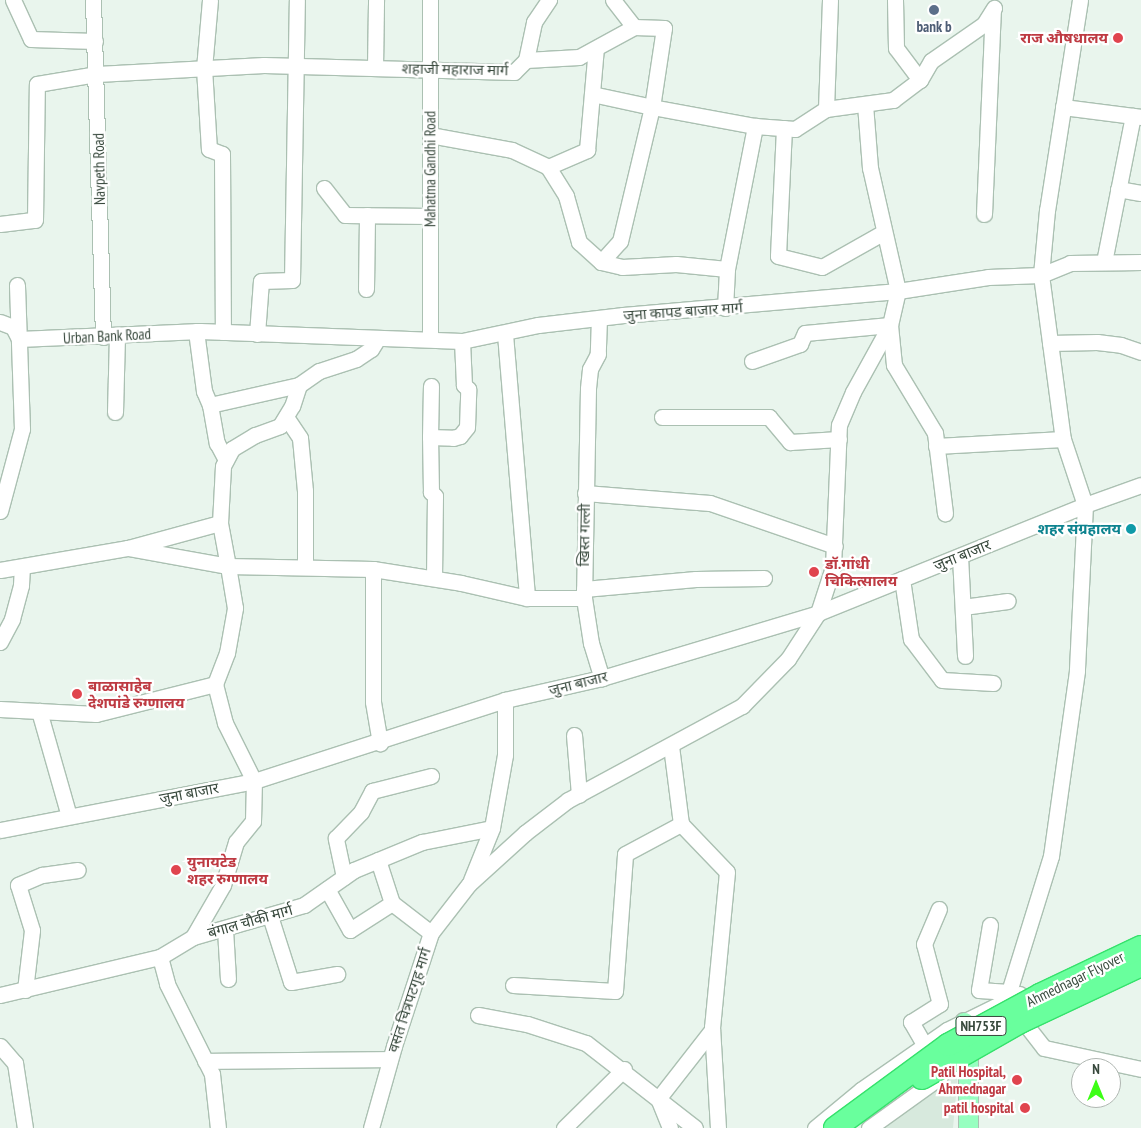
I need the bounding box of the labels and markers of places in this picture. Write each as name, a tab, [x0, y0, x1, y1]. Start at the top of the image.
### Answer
marker: bank b	[928, 4, 940, 16]
place label: bank b	[916, 18, 952, 36]
place label: राज औषधालय	[1020, 29, 1108, 47]
marker: राज औषधालय	[1112, 32, 1124, 44]
place label: शहर संग्रहालय	[1038, 520, 1121, 538]
marker: शहर संग्रहालय	[1125, 523, 1137, 535]
place label: डॉ.गांधी चिकित्सालय	[825, 554, 897, 589]
marker: डॉ.गांधी चिकित्सालय	[807, 565, 821, 579]
place label: बाळासाहेब देशपांडे रुग्णालय	[88, 676, 184, 711]
marker: बाळासाहेब देशपांडे रुग्णालय	[70, 687, 84, 701]
place label: युनायटेड शहर रुग्णालय	[187, 852, 268, 887]
marker: युनायटेड शहर रुग्णालय	[169, 863, 183, 877]
place label: Patil Hospital, Ahmednagar	[931, 1062, 1006, 1097]
marker: Patil Hospital, Ahmednagar	[1010, 1073, 1024, 1087]
place label: patil hospital	[944, 1099, 1014, 1117]
marker: patil hospital	[1018, 1101, 1032, 1115]

